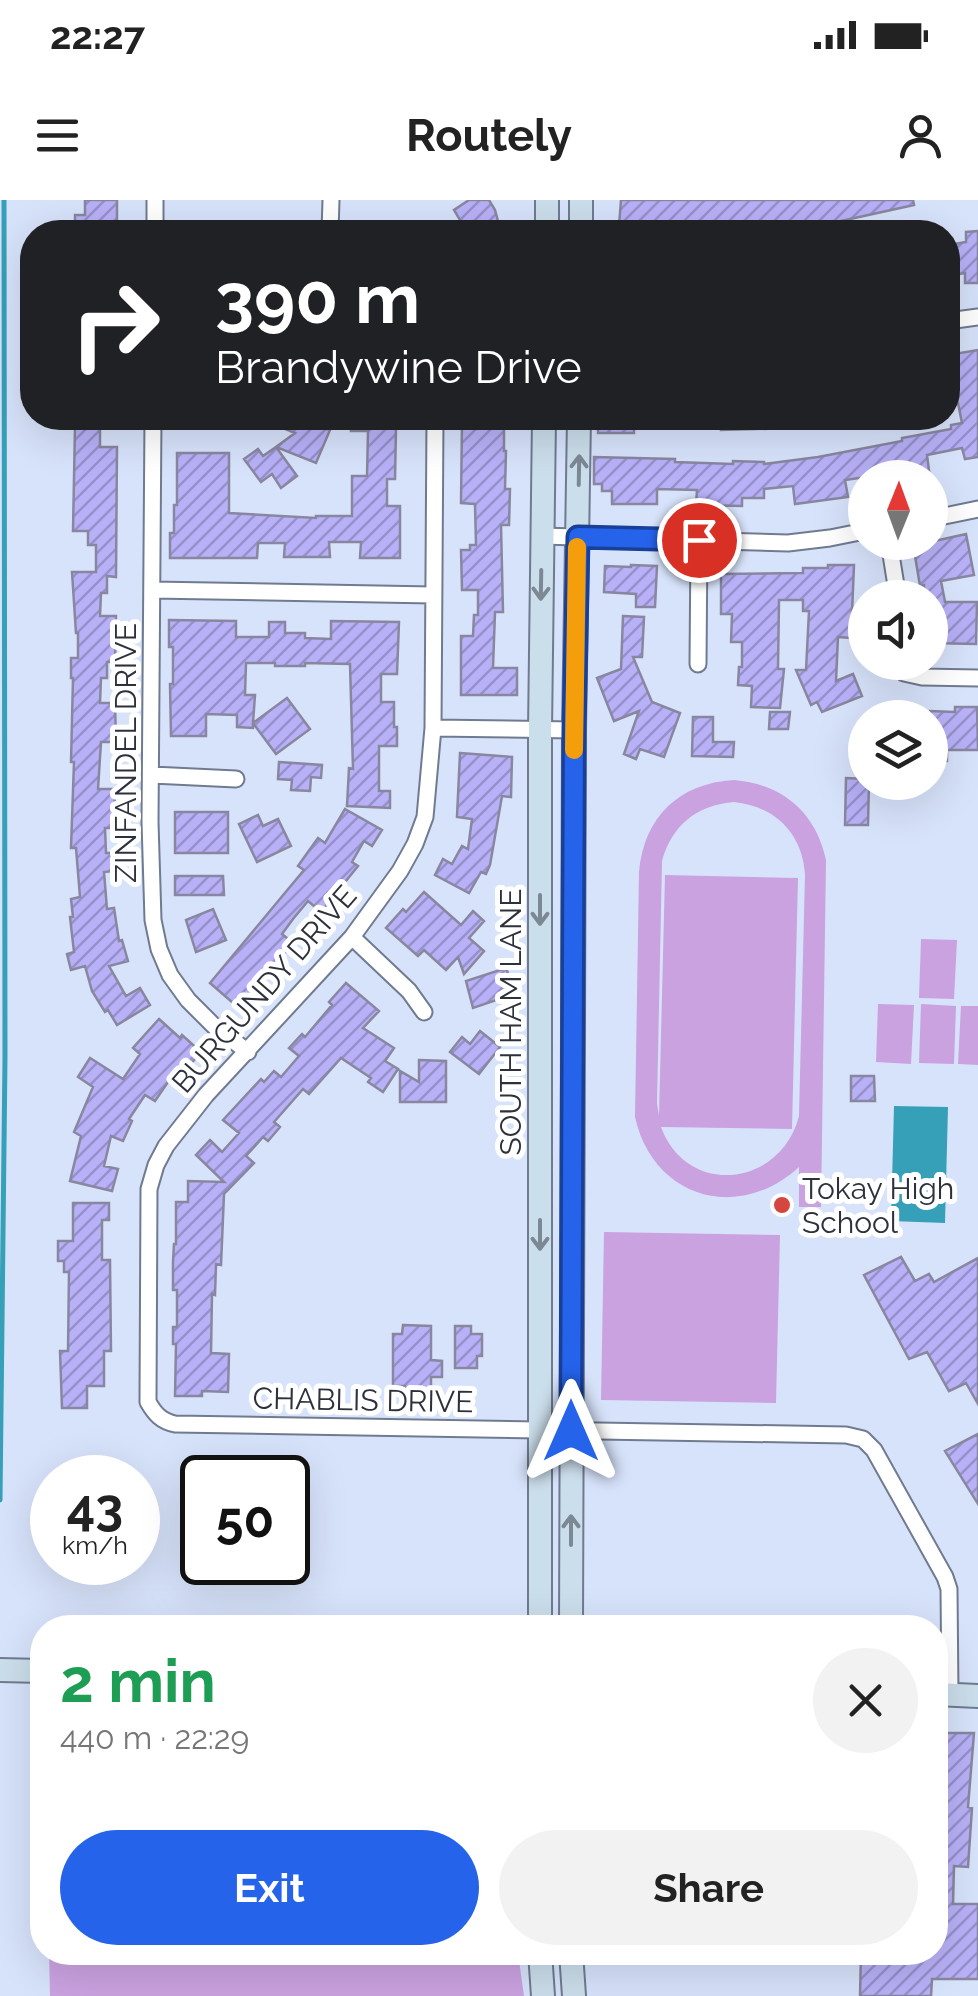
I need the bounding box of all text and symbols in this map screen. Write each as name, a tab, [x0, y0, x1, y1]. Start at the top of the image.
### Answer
text: 22:27	[50, 13, 145, 58]
icon: menu	[30, 108, 85, 163]
icon: person	[893, 108, 948, 163]
text: Routely	[406, 109, 572, 162]
text: 390 m	[215, 257, 420, 339]
icon: right	[50, 260, 180, 390]
text: Brandywine Drive	[215, 341, 582, 394]
one-way arrow	[569, 455, 588, 487]
north arrow	[848, 460, 948, 560]
map controls	[848, 460, 948, 800]
pin	[657, 498, 742, 583]
icon: arrive	[672, 513, 727, 568]
one-way arrow	[532, 568, 550, 600]
button: sound	[848, 580, 948, 680]
street label: ZINFANDEL DRIVE	[108, 623, 143, 883]
button: layers	[848, 700, 948, 800]
street label: BURGUNDY DRIVE	[165, 878, 363, 1100]
street label: SOUTH HAM LANE	[493, 888, 528, 1156]
one-way arrow	[530, 892, 550, 925]
place label: Tokay High School	[802, 1171, 954, 1240]
marker: Tokay High School	[771, 1194, 793, 1216]
one-way arrow	[530, 1218, 550, 1250]
position arrow	[519, 1379, 623, 1483]
street label: CHABLIS DRIVE	[252, 1381, 474, 1419]
speed limit sign: 50	[180, 1455, 310, 1585]
text: 43	[67, 1478, 123, 1537]
one-way arrow	[562, 1515, 580, 1548]
text: km/h	[62, 1530, 128, 1560]
text: 2 min	[60, 1646, 216, 1716]
button: close	[813, 1648, 918, 1753]
text: 440 m · 22:29	[60, 1719, 249, 1756]
button: Exit	[60, 1830, 479, 1945]
button: Share	[499, 1830, 918, 1945]

